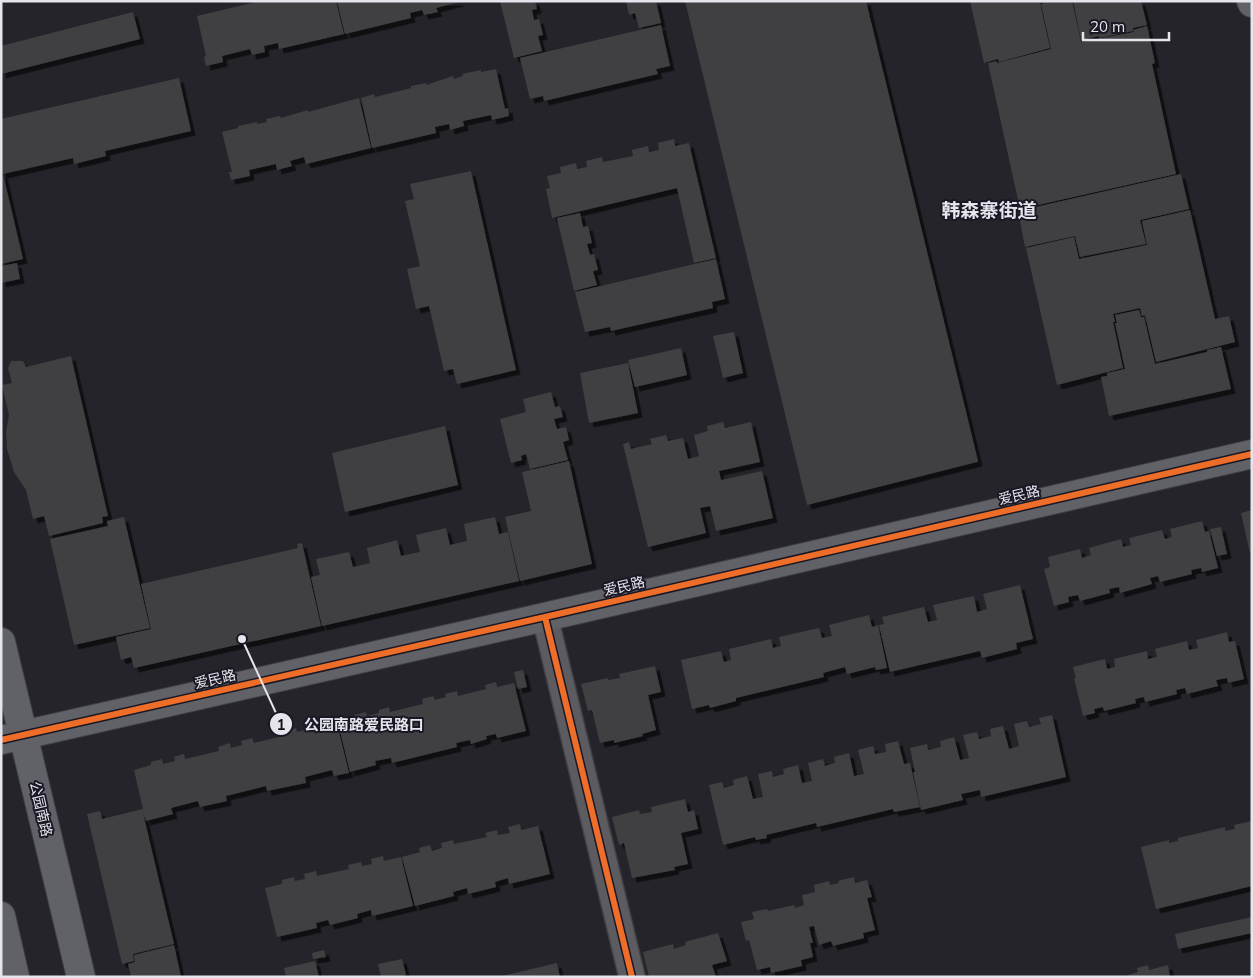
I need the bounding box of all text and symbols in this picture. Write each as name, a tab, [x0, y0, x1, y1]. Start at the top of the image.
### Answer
scale bar	[1083, 10, 1169, 42]
text: 20 m	[1090, 17, 1125, 36]
district label: 韩森寨街道	[941, 198, 1037, 222]
street label: 爱民路	[997, 482, 1041, 508]
street label: 爱民路	[602, 573, 646, 599]
street label: 爱民路	[193, 666, 237, 692]
callout: 公园南路爱民路口	[269, 709, 434, 739]
text: 1	[276, 715, 286, 734]
text: 公园南路爱民路口	[304, 715, 424, 734]
street label: 公园南路	[26, 780, 56, 838]

